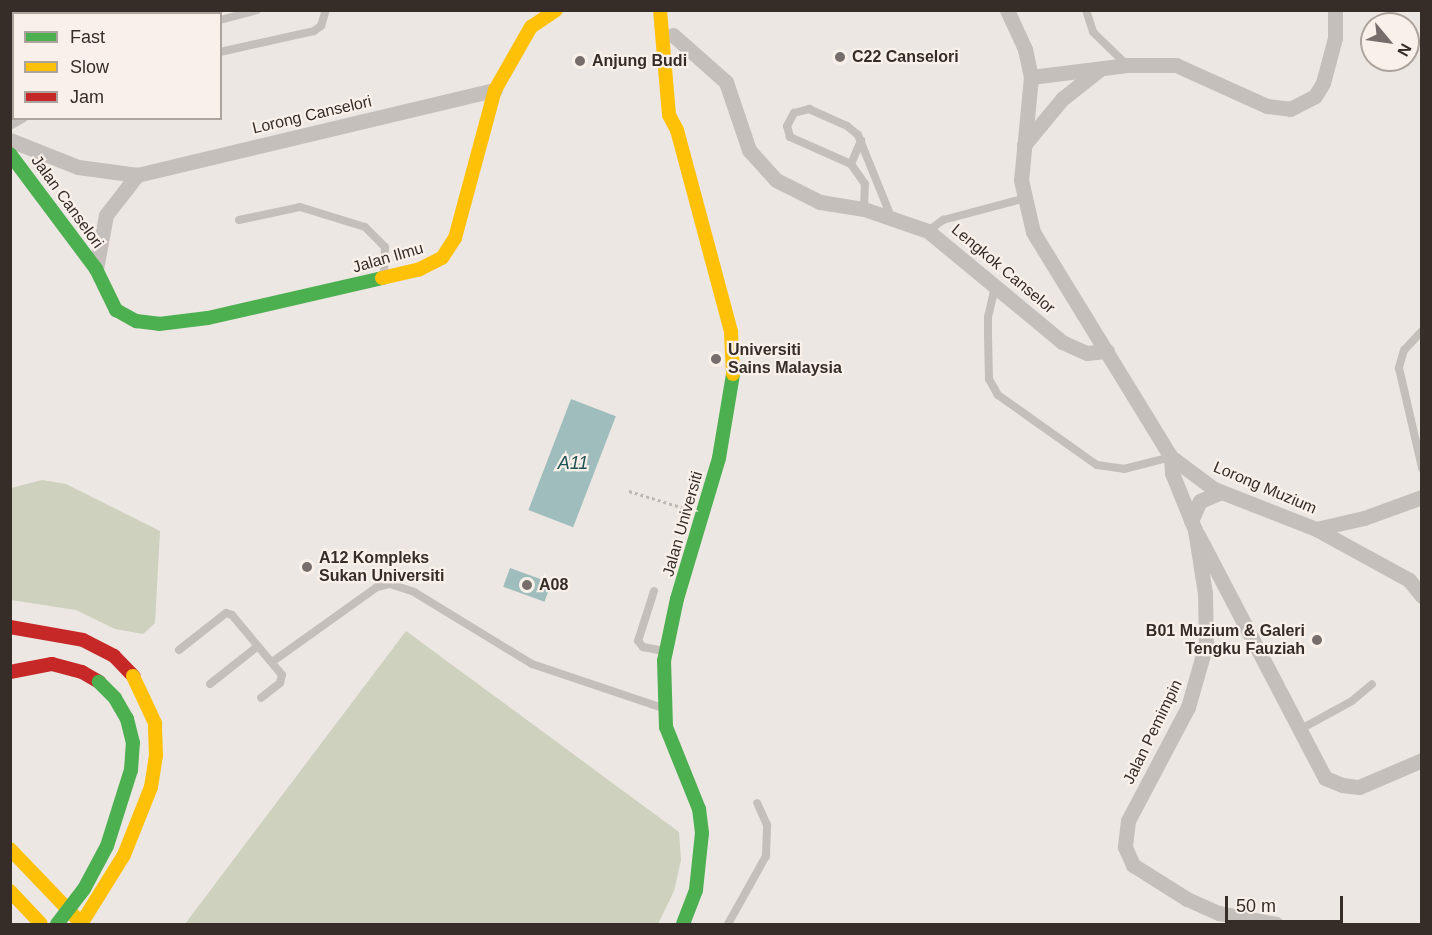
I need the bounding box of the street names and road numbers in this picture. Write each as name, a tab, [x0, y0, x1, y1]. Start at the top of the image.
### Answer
street label: Lorong Canselori	[250, 92, 374, 138]
street label: Jalan Canselori	[27, 152, 107, 252]
street label: Lengkok Canselor	[947, 220, 1059, 318]
street label: Jalan Ilmu	[350, 239, 426, 277]
street label: Lorong Muzium	[1210, 458, 1320, 518]
street label: Jalan Universiti	[659, 469, 707, 579]
street label: Jalan Pemimpin	[1119, 677, 1187, 787]

